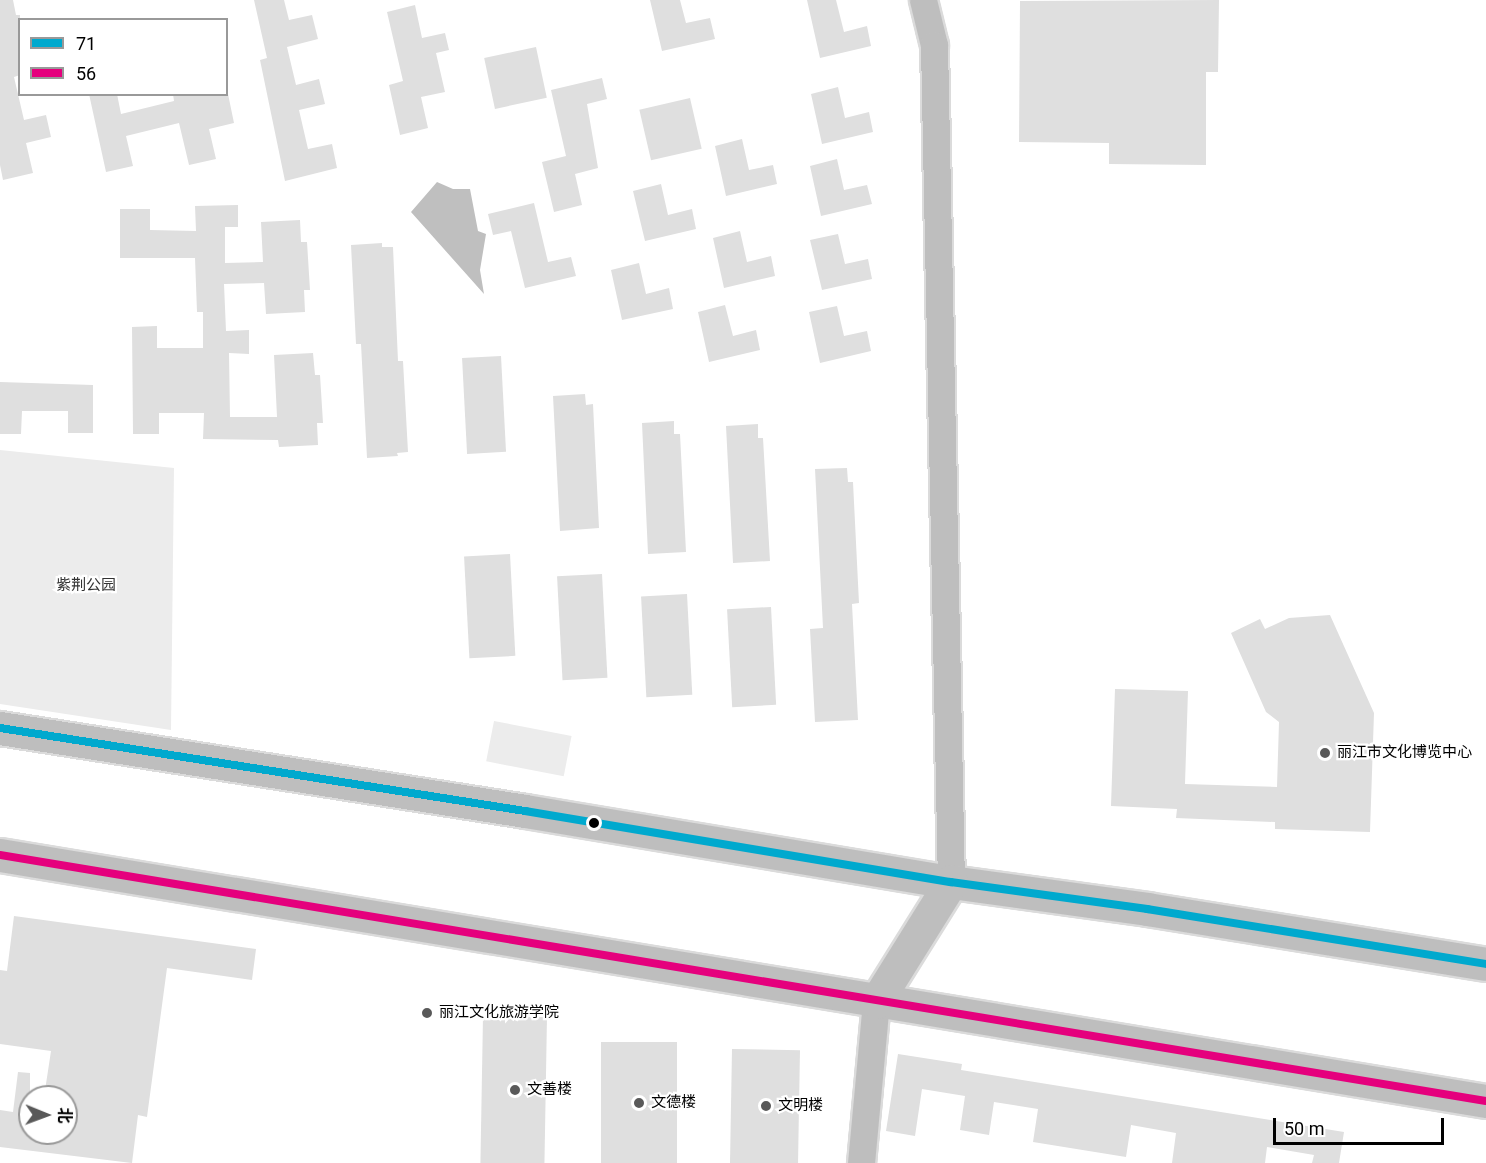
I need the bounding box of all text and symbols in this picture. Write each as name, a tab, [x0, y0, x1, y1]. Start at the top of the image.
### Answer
legend	[18, 18, 228, 96]
text: 71	[76, 33, 96, 54]
text: 56	[76, 63, 96, 84]
park label: 紫荆公园	[56, 577, 116, 595]
place label: 丽江市文化博览中心	[1337, 744, 1472, 762]
marker: 丽江市文化博览中心	[1318, 746, 1332, 760]
unlabelled marker	[588, 817, 600, 829]
place label: 丽江文化旅游学院	[439, 1004, 559, 1022]
marker: 丽江文化旅游学院	[420, 1006, 434, 1020]
place label: 文善楼	[527, 1081, 572, 1099]
marker: 文善楼	[508, 1083, 522, 1097]
north arrow	[18, 1085, 78, 1145]
place label: 文德楼	[651, 1094, 696, 1112]
marker: 文德楼	[632, 1096, 646, 1110]
place label: 文明楼	[778, 1097, 823, 1115]
marker: 文明楼	[759, 1099, 773, 1113]
scale bar	[1276, 1106, 1447, 1144]
text: 北	[55, 1107, 74, 1123]
text: 50 m	[1284, 1118, 1324, 1139]

